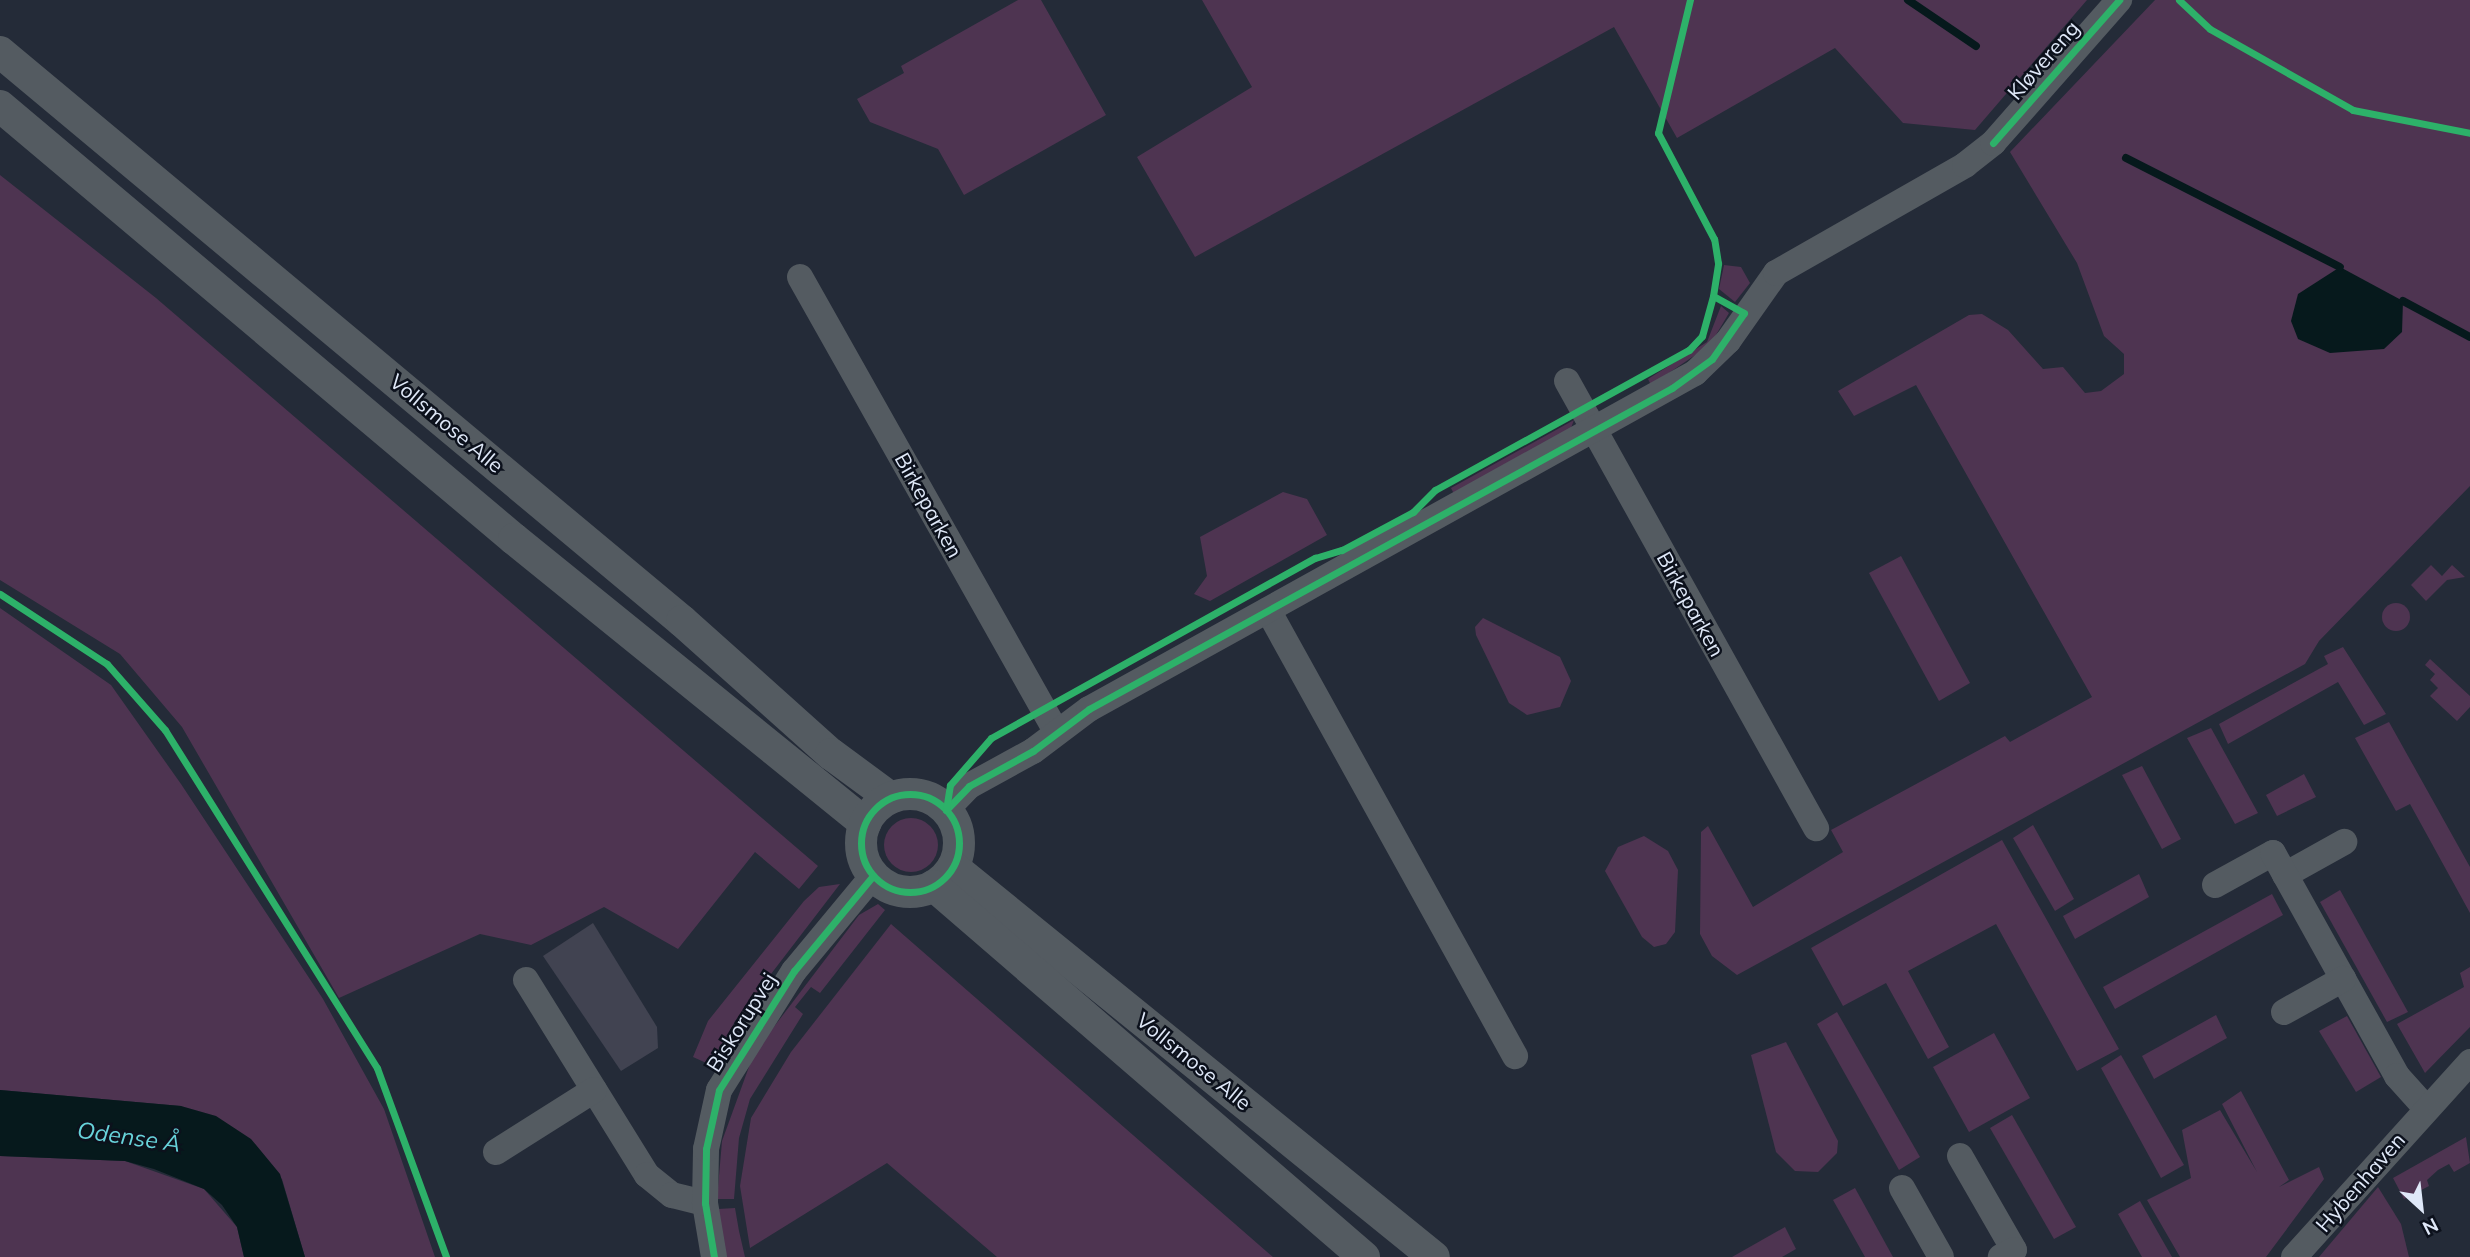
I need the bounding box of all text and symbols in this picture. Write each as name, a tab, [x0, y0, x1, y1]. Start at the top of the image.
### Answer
street label: Kløvereng	[2002, 15, 2084, 105]
street label: Vollsmose Alle	[385, 368, 509, 478]
street label: Birkeparken	[890, 448, 968, 562]
street label: Birkeparken	[1652, 547, 1730, 661]
street label: Biskorupvej	[701, 968, 781, 1076]
street label: Vollsmose Alle	[1132, 1007, 1256, 1115]
water label: Odense Å	[75, 1116, 183, 1158]
street label: Hybenhaven	[2310, 1127, 2410, 1237]
north arrow	[2386, 1173, 2456, 1243]
text: N	[2419, 1213, 2442, 1241]

